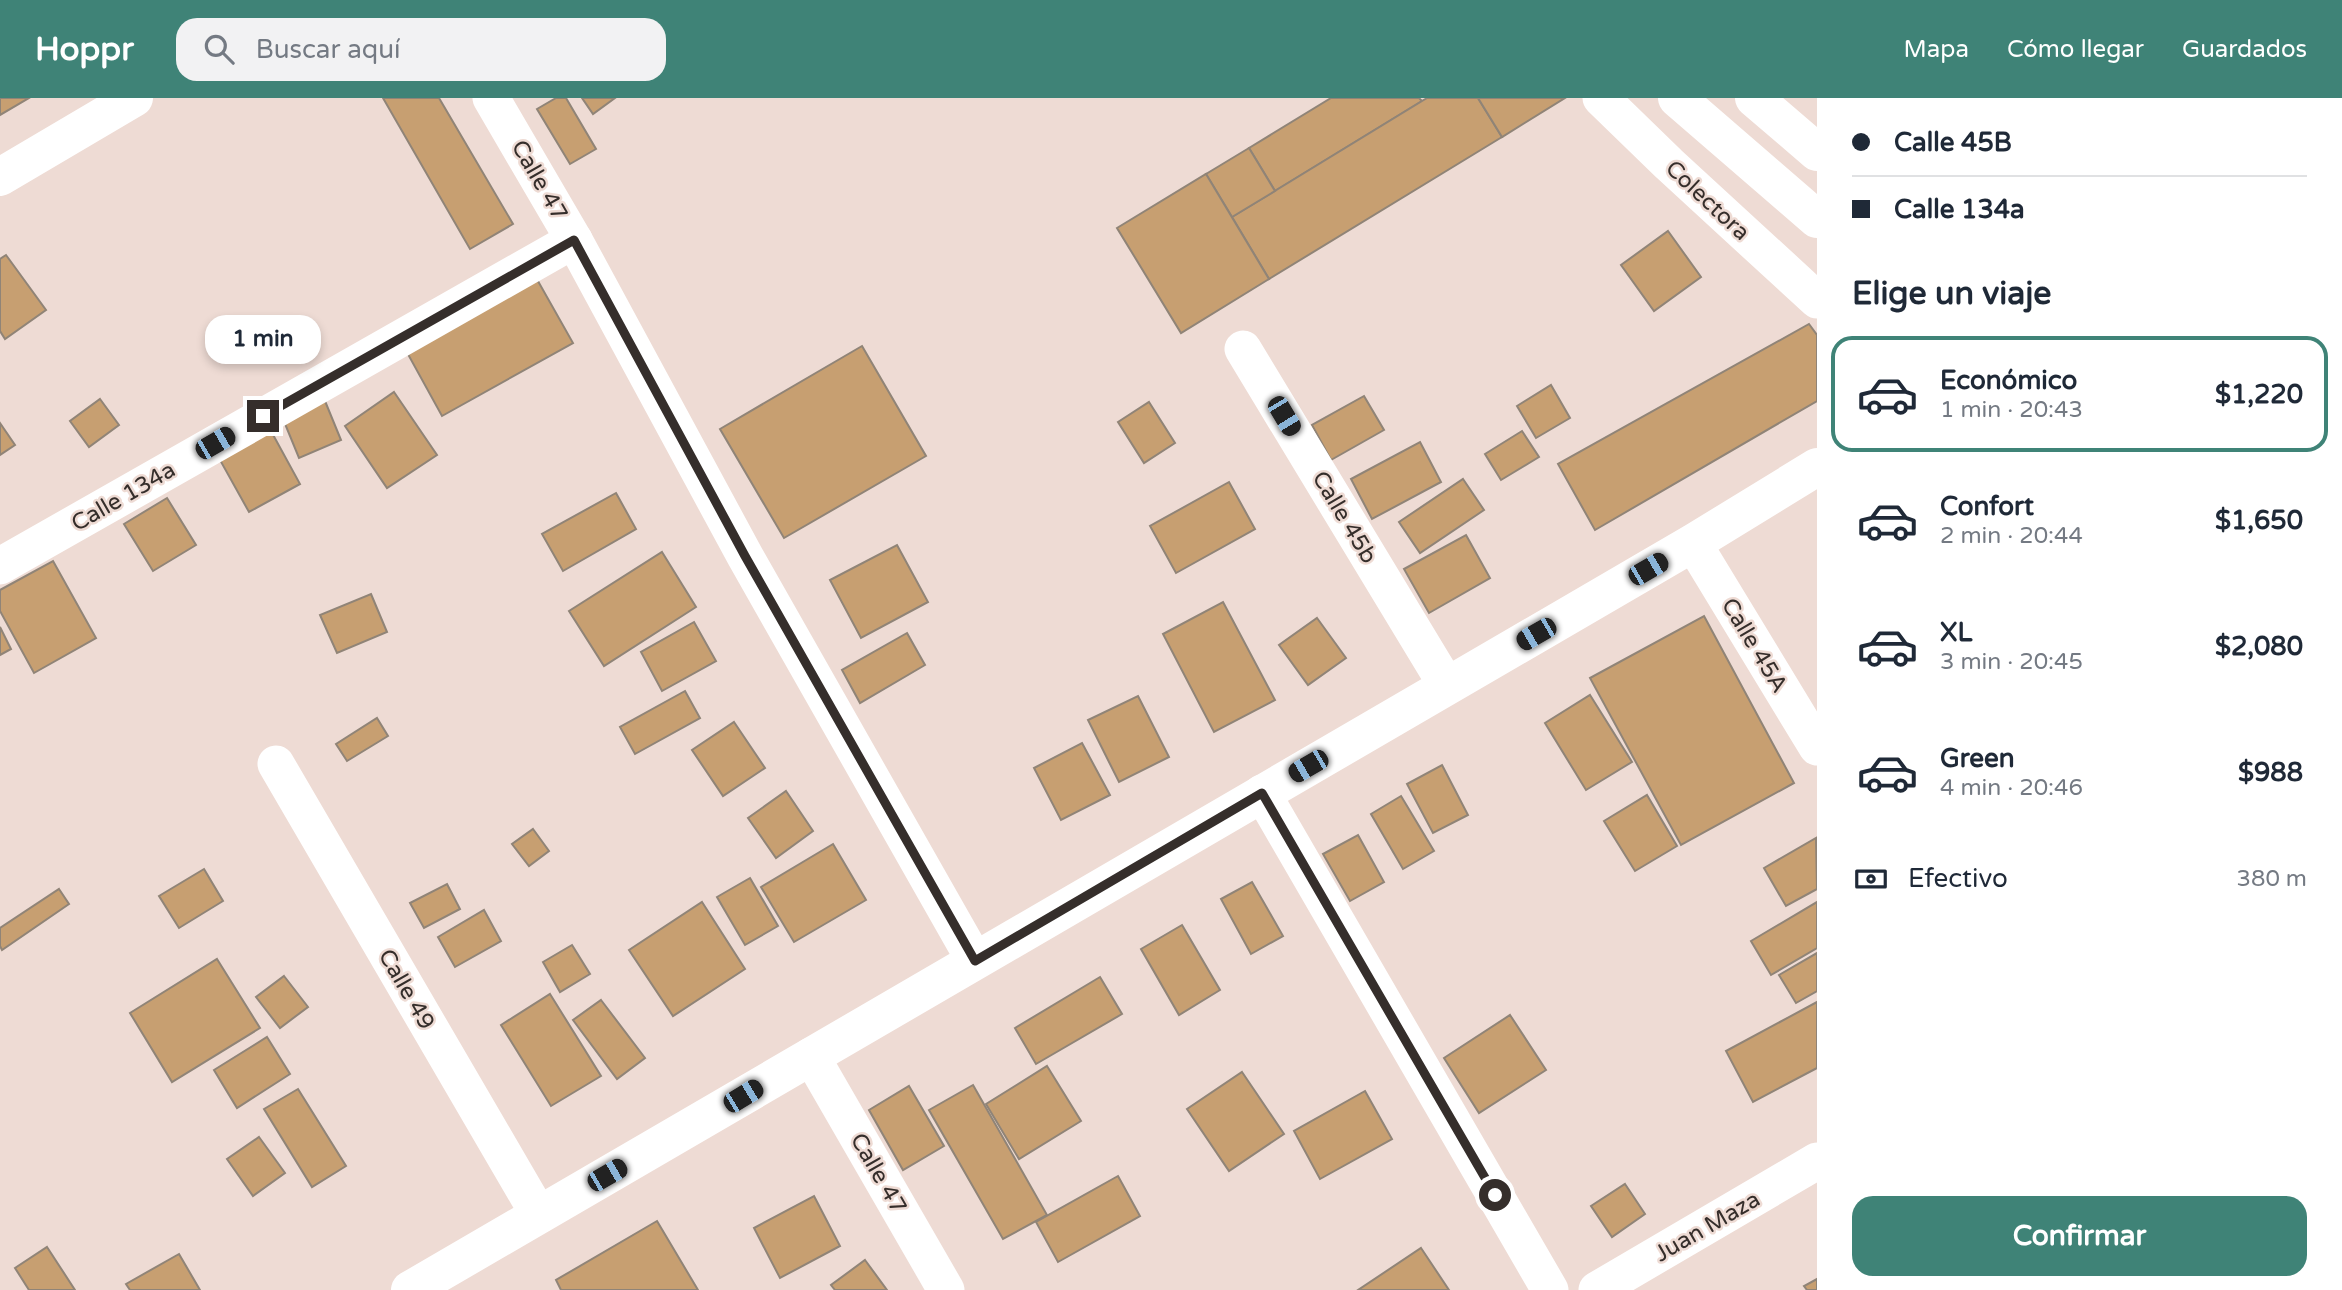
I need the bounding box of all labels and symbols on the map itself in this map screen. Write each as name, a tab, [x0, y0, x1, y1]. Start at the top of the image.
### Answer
street label: Calle 47	[505, 135, 573, 226]
street label: Colectora	[1659, 155, 1755, 247]
callout: 1 min	[205, 314, 321, 364]
car	[1265, 393, 1304, 439]
route end	[247, 400, 279, 432]
car	[192, 423, 239, 463]
street label: Calle 134a	[66, 456, 181, 538]
street label: Calle 45b	[1306, 466, 1383, 569]
car	[1625, 549, 1672, 589]
street label: Calle 45A	[1715, 593, 1793, 698]
car	[1513, 614, 1560, 654]
car	[1285, 746, 1332, 786]
street label: Calle 49	[372, 944, 440, 1035]
car	[720, 1076, 767, 1116]
street label: Calle 47	[844, 1128, 912, 1219]
car	[584, 1155, 631, 1195]
route start	[1479, 1179, 1511, 1211]
street label: Juan Maza	[1650, 1185, 1765, 1268]

